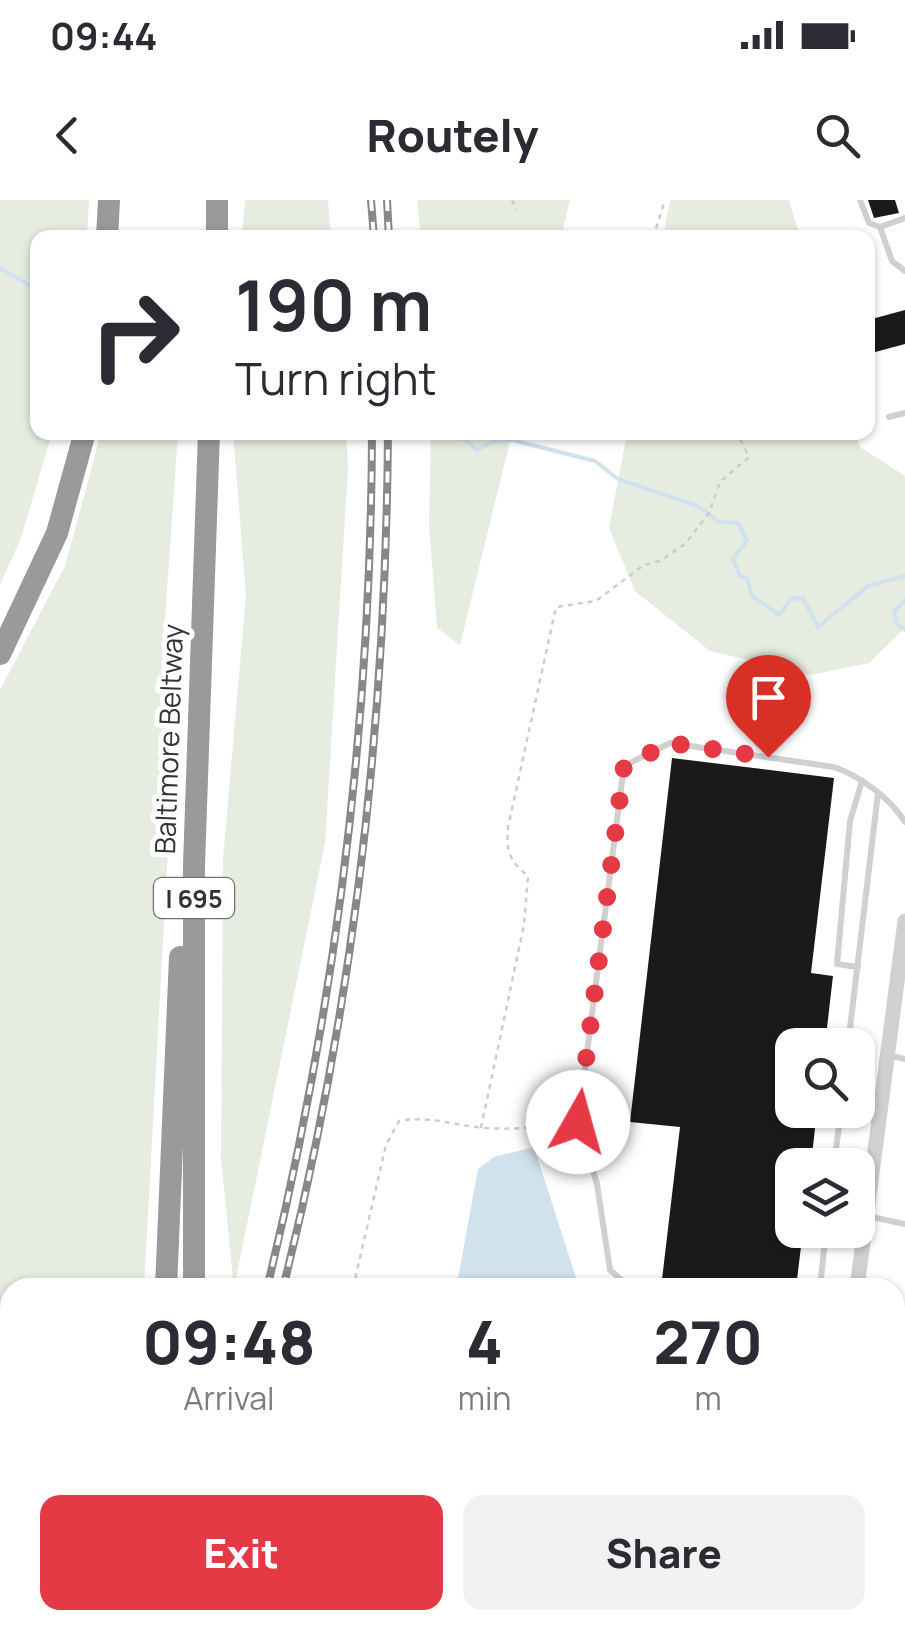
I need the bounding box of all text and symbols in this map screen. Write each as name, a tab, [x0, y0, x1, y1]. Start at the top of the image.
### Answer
text: 09:44	[50, 9, 157, 61]
text: Routely	[367, 104, 538, 166]
icon: back	[40, 108, 95, 163]
icon: search	[810, 108, 865, 163]
text: 190 m	[235, 256, 432, 352]
icon: right	[70, 270, 200, 400]
text: Turn right	[235, 347, 436, 409]
street label: Baltimore Beltway	[145, 623, 191, 855]
pin	[726, 655, 811, 758]
icon: arrive	[741, 670, 796, 725]
road number: I 695	[154, 878, 234, 918]
map controls	[775, 1028, 875, 1248]
button: search	[775, 1028, 875, 1128]
position arrow	[526, 1070, 630, 1174]
button: layers	[775, 1148, 875, 1248]
text: 09:48	[142, 1300, 316, 1382]
text: 4	[466, 1300, 503, 1382]
text: 270	[654, 1300, 763, 1382]
text: Arrival	[183, 1376, 275, 1420]
text: min	[458, 1376, 511, 1420]
text: m	[695, 1376, 722, 1420]
button: Exit	[40, 1495, 443, 1610]
button: Share	[463, 1495, 865, 1610]

